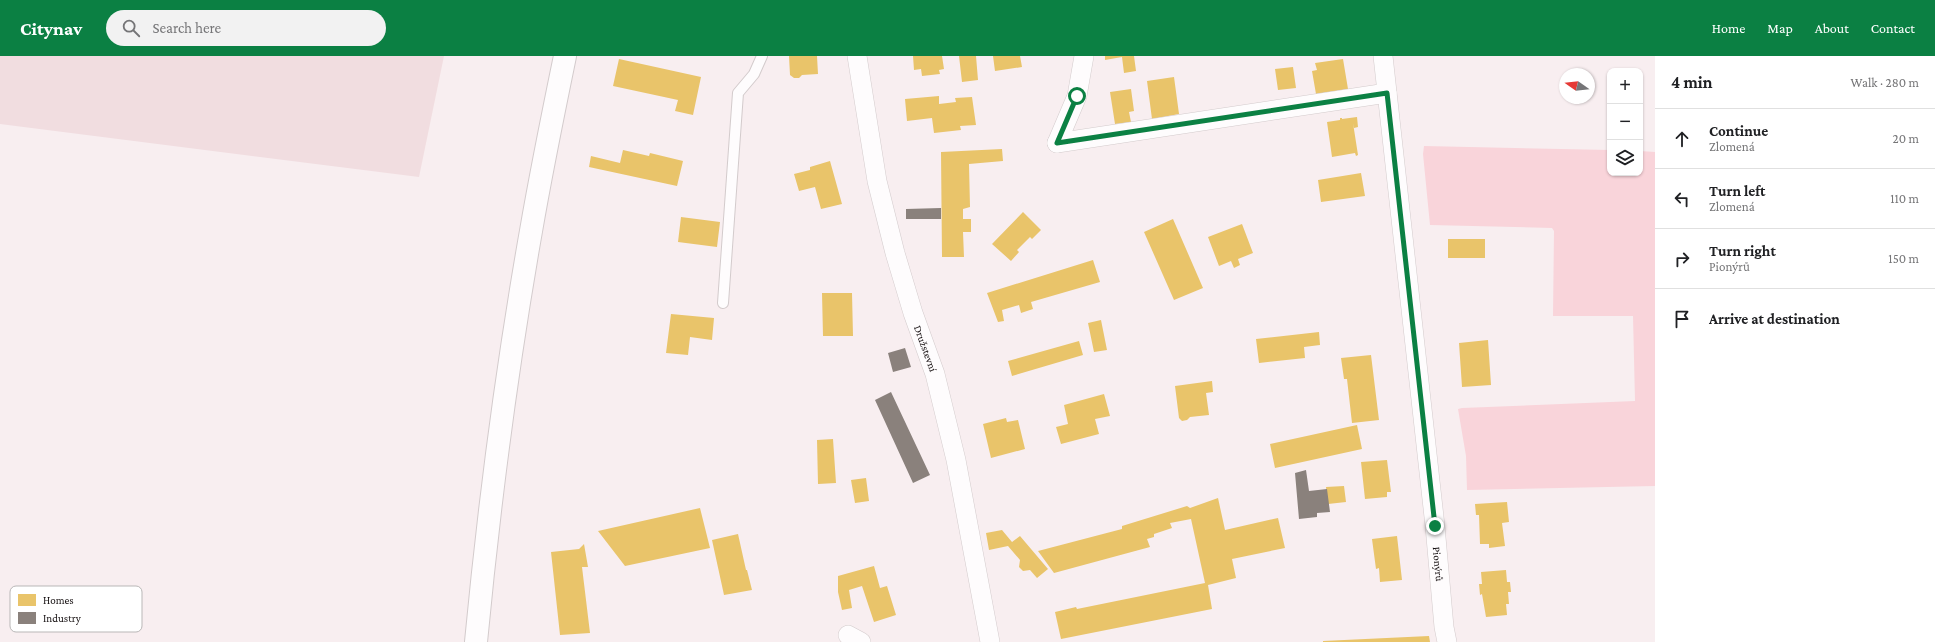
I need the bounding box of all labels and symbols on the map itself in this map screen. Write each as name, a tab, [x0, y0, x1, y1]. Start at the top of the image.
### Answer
north arrow	[1559, 68, 1595, 104]
route start	[1068, 87, 1086, 105]
street label: Družstevní	[912, 324, 940, 374]
route end	[1426, 517, 1444, 535]
street label: Pionýrů	[1431, 546, 1446, 582]
legend	[10, 586, 142, 632]
text: Homes	[43, 594, 74, 606]
text: Industry	[43, 612, 82, 625]

